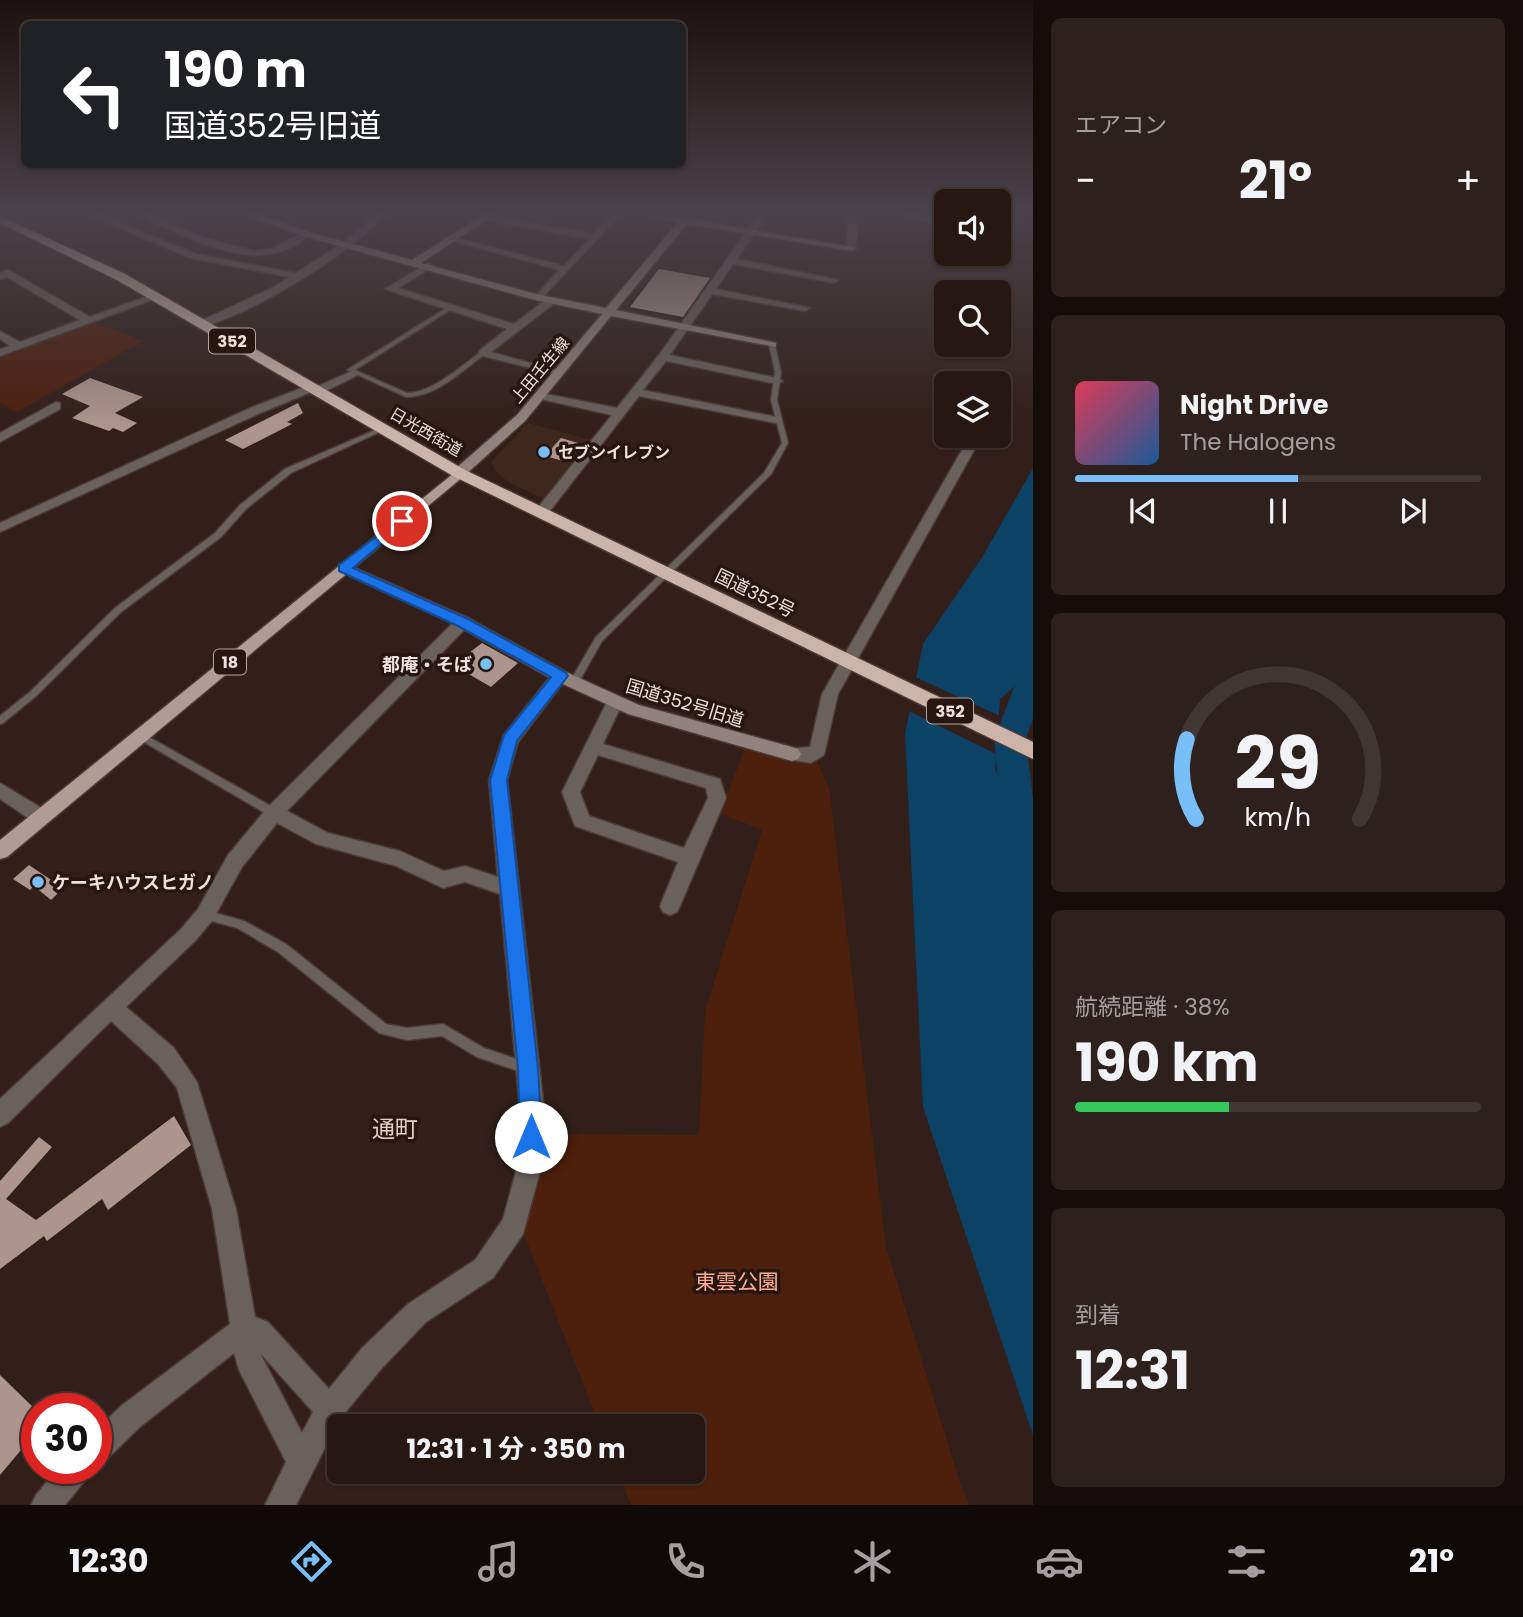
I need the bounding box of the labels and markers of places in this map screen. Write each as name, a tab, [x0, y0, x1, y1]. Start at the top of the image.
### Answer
place label: セブンイレブン	[558, 441, 670, 464]
marker: セブンイレブン	[536, 444, 552, 460]
pin	[372, 491, 432, 551]
place label: 都庵・そば	[382, 652, 472, 677]
marker: 都庵・そば	[478, 656, 494, 672]
place label: ケーキハウスヒガノ	[52, 870, 214, 895]
marker: ケーキハウスヒガノ	[30, 874, 46, 890]

